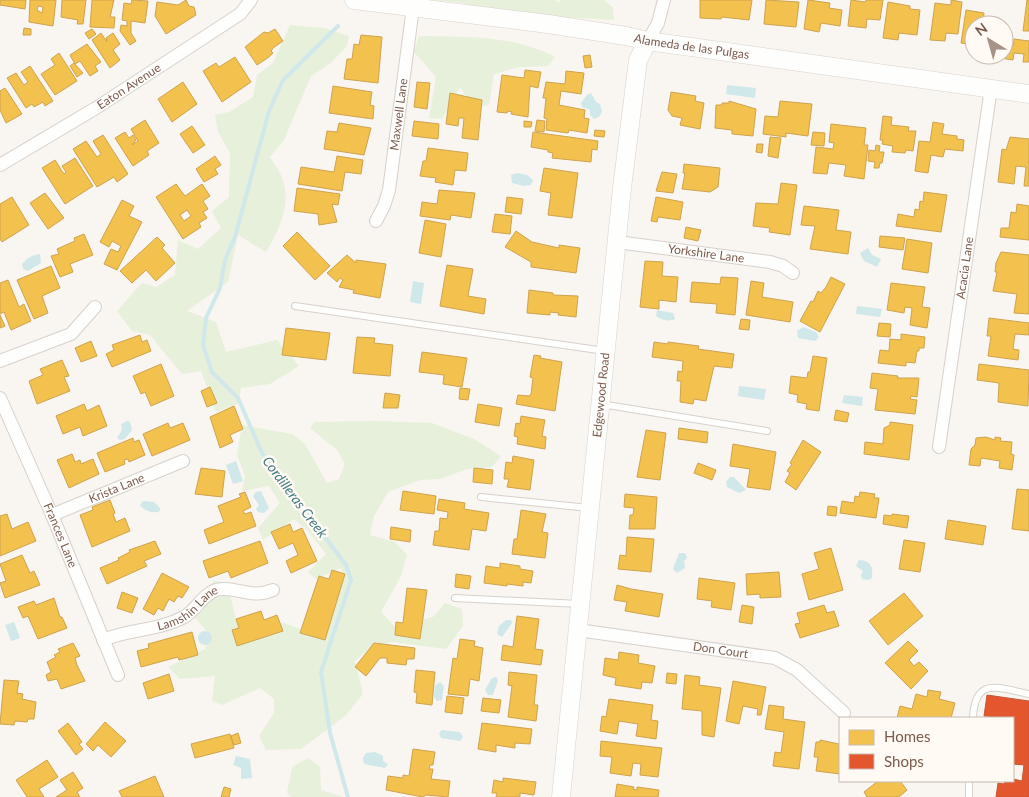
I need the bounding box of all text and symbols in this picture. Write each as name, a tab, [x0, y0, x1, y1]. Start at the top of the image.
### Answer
north arrow	[964, 15, 1014, 65]
text: N	[971, 19, 990, 39]
street label: Alameda de las Pulgas	[633, 30, 750, 62]
street label: Eaton Avenue	[94, 60, 163, 112]
street label: Maxwell Lane	[386, 77, 411, 151]
street label: Acacia Lane	[953, 236, 976, 300]
street label: Yorkshire Lane	[667, 241, 745, 266]
street label: Edgewood Road	[589, 352, 612, 438]
water label: Cordilleras Creek	[259, 453, 332, 541]
street label: Krista Lane	[86, 470, 147, 506]
street label: Frances Lane	[41, 500, 81, 570]
street label: Lamshin Lane	[155, 582, 220, 633]
street label: Don Court	[692, 638, 750, 661]
legend	[839, 717, 1014, 782]
text: Homes	[884, 727, 930, 745]
text: Shops	[884, 752, 924, 770]

